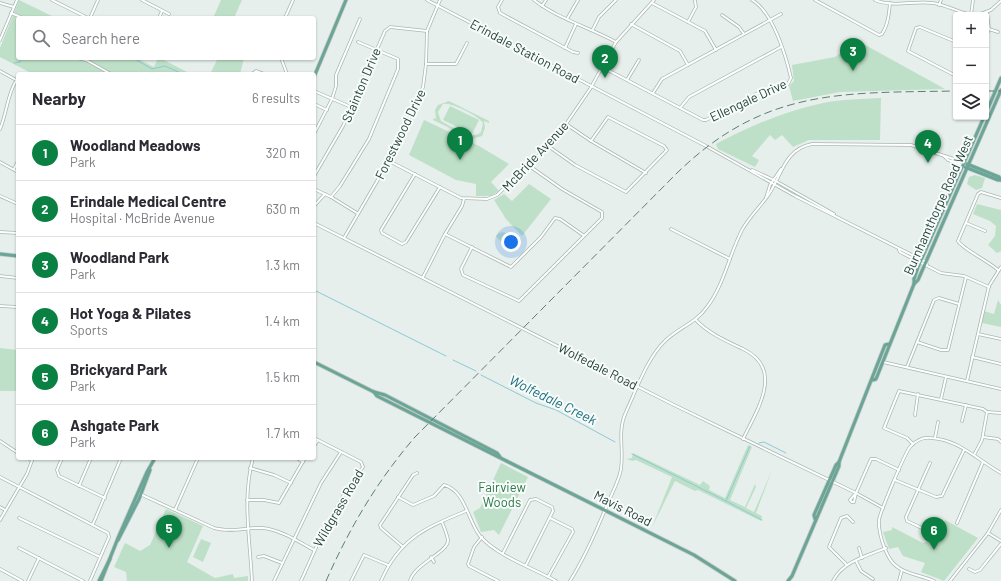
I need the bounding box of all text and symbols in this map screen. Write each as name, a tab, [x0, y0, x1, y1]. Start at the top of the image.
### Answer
map controls	[953, 12, 989, 120]
button: +	[953, 12, 989, 48]
street label: Erindale Station Road	[468, 15, 582, 87]
search box	[16, 16, 316, 60]
icon: search	[30, 27, 52, 49]
text: Search here	[62, 29, 140, 47]
pin: 3	[840, 38, 866, 71]
street label: Stainton Drive	[338, 45, 384, 125]
pin: 2	[592, 45, 618, 78]
button: −	[953, 48, 989, 84]
street label: Ellengale Drive	[707, 75, 789, 125]
button: layers	[953, 84, 989, 120]
street label: Forestwood Drive	[371, 86, 429, 182]
text: Nearby	[32, 88, 86, 108]
text: 6 results	[252, 90, 300, 106]
street label: McBride Avenue	[498, 118, 572, 194]
pin: 1	[447, 127, 473, 160]
pin: 4	[915, 130, 941, 163]
street label: Burnhamthorpe Road West	[900, 133, 976, 277]
text: Woodland Meadows	[70, 136, 201, 154]
text: 1	[43, 145, 47, 161]
text: 320 m	[266, 145, 300, 161]
text: Park	[70, 154, 96, 170]
text: Erindale Medical Centre	[70, 192, 227, 210]
text: 2	[41, 201, 49, 217]
text: 630 m	[266, 201, 300, 217]
text: Hospital · McBride Avenue	[70, 210, 215, 226]
your location	[501, 232, 521, 252]
text: Woodland Park	[70, 248, 169, 266]
text: 3	[41, 257, 49, 273]
text: 1.3 km	[265, 257, 300, 273]
text: Park	[70, 266, 96, 282]
text: Hot Yoga & Pilates	[70, 304, 191, 322]
text: 4	[41, 313, 49, 329]
text: 1.4 km	[265, 313, 300, 329]
text: Sports	[70, 322, 108, 338]
street label: Wolfedale Road	[556, 339, 640, 393]
text: Brickyard Park	[70, 360, 168, 378]
text: 5	[41, 369, 49, 385]
text: 1.5 km	[265, 369, 300, 385]
water label: Wolfedale Creek	[507, 371, 600, 428]
text: Park	[70, 378, 96, 394]
text: Ashgate Park	[70, 416, 159, 434]
text: 6	[42, 425, 48, 441]
text: 1.7 km	[266, 425, 300, 441]
text: Park	[70, 434, 96, 450]
street label: Wildgrass Road	[309, 466, 367, 550]
park label: Fairview Woods	[478, 479, 526, 510]
street label: Mavis Road	[591, 487, 655, 529]
pin: 5	[156, 515, 182, 548]
pin: 6	[921, 517, 947, 550]

